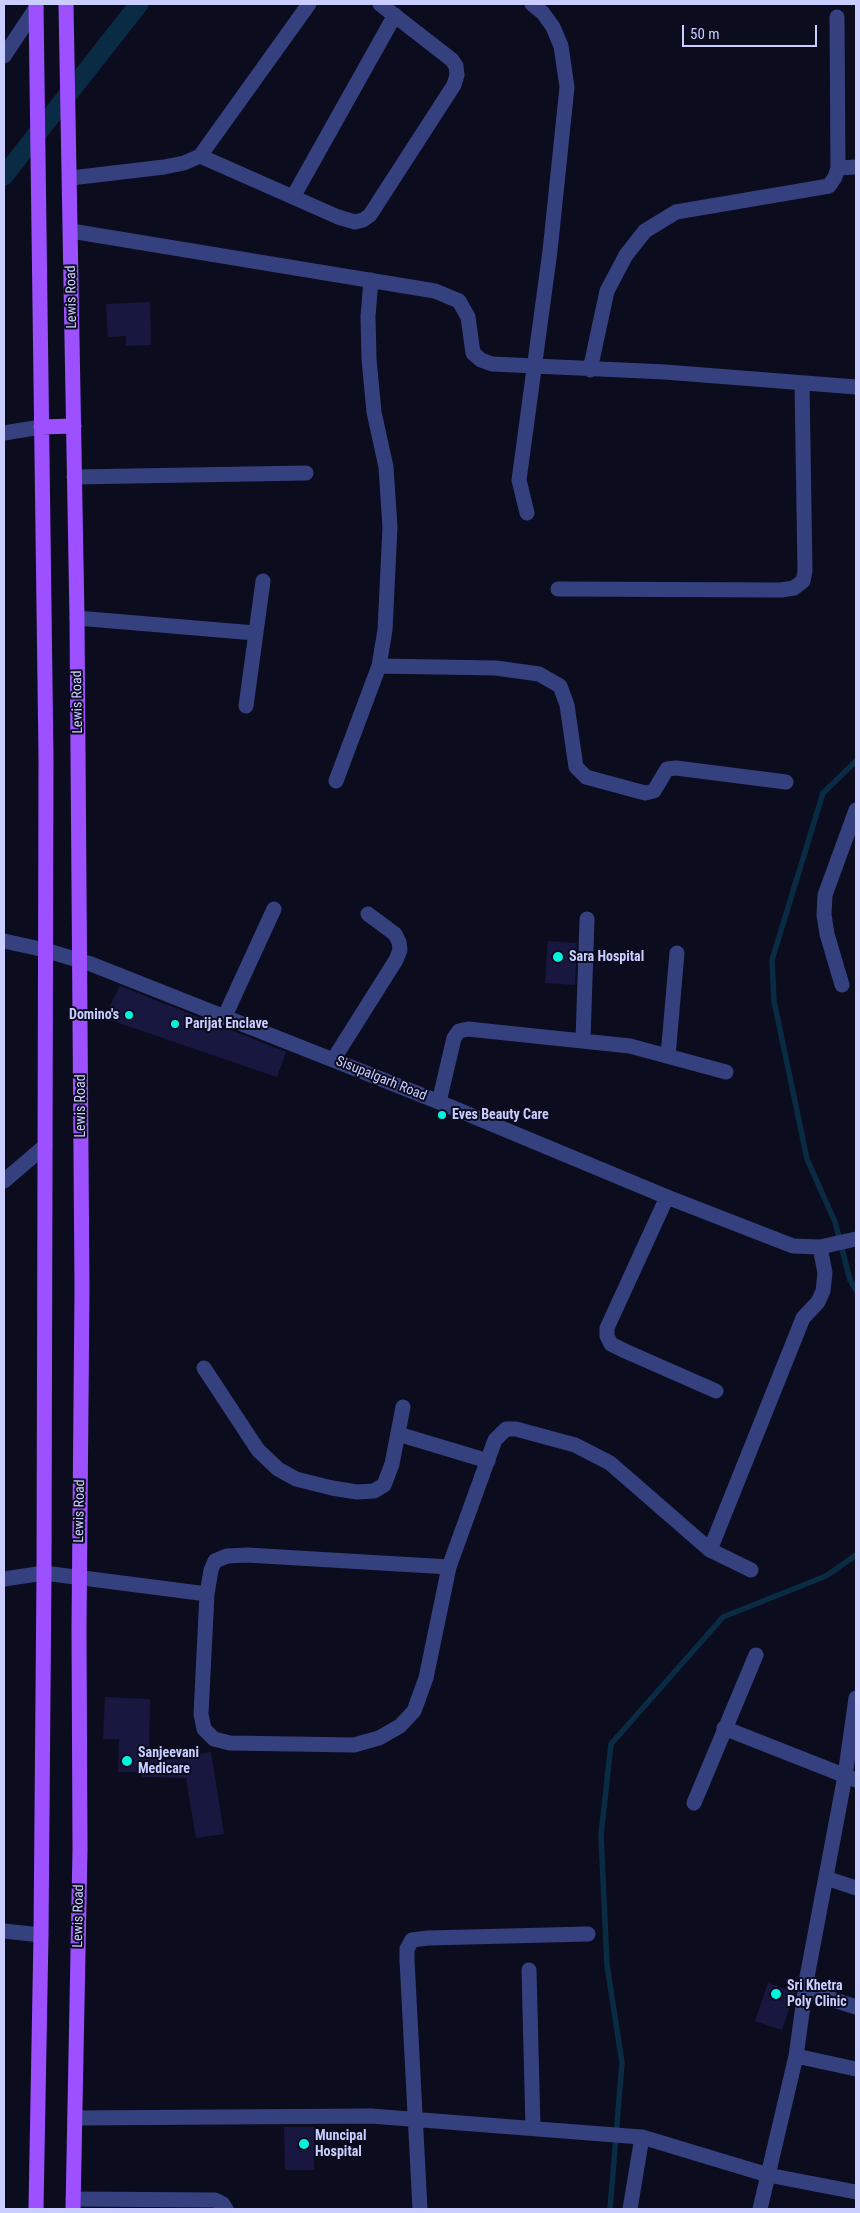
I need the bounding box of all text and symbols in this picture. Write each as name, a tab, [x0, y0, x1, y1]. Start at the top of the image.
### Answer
scale bar	[685, 15, 820, 47]
text: 50 m	[690, 25, 720, 43]
street label: Lewis Road	[63, 265, 81, 329]
street label: Lewis Road	[69, 670, 87, 734]
place label: Sara Hospital	[569, 949, 644, 965]
marker: Sara Hospital	[551, 950, 565, 964]
place label: Domino's	[69, 1007, 119, 1023]
marker: Domino's	[123, 1009, 135, 1021]
place label: Parijat Enclave	[185, 1016, 268, 1032]
marker: Parijat Enclave	[169, 1018, 181, 1030]
street label: Sisupalgarh Road	[333, 1053, 429, 1105]
street label: Lewis Road	[73, 1074, 89, 1138]
place label: Eves Beauty Care	[452, 1107, 549, 1123]
marker: Eves Beauty Care	[436, 1109, 448, 1121]
street label: Lewis Road	[71, 1479, 89, 1543]
place label: Sanjeevani Medicare	[138, 1745, 199, 1778]
marker: Sanjeevani Medicare	[120, 1754, 134, 1768]
street label: Lewis Road	[70, 1884, 88, 1948]
place label: Sri Khetra Poly Clinic	[787, 1978, 847, 2010]
marker: Sri Khetra Poly Clinic	[769, 1987, 783, 2001]
place label: Muncipal Hospital	[315, 2128, 366, 2160]
marker: Muncipal Hospital	[297, 2137, 311, 2151]

